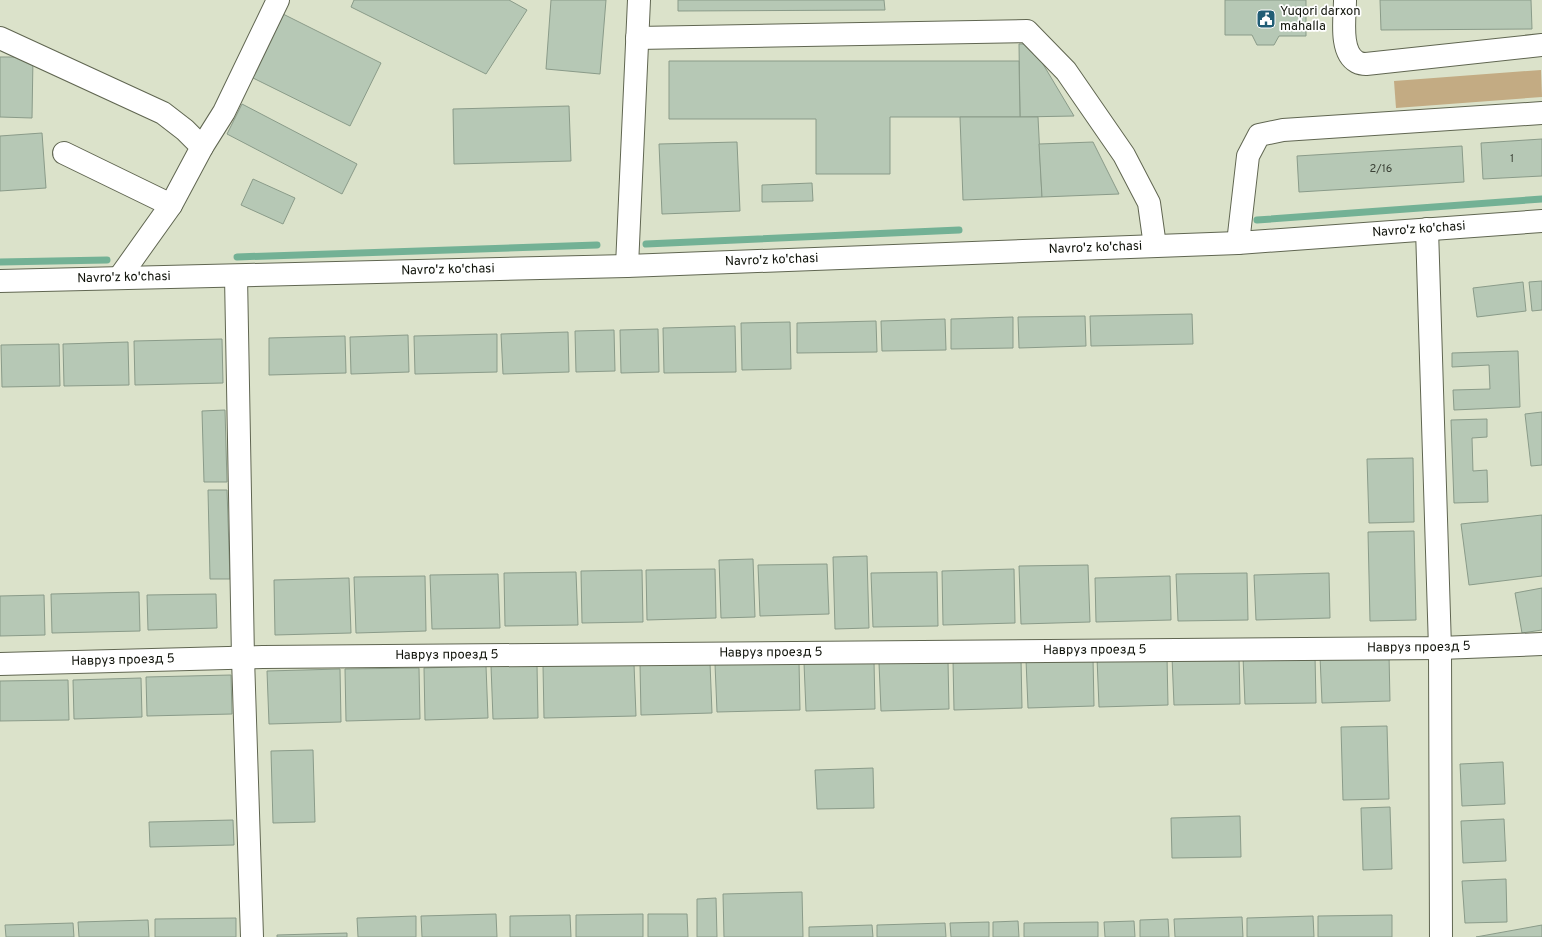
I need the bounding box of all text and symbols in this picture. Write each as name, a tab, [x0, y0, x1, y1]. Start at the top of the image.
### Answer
place label: Yuqori darxon mahalla	[1280, 4, 1361, 35]
public building icon: Yuqori darxon mahalla	[1255, 8, 1277, 30]
house number: 1	[1510, 152, 1514, 166]
house number: 2/16	[1370, 162, 1392, 176]
street label: Navro'z ko'chasi	[1372, 219, 1466, 241]
street label: Navro'z ko'chasi	[1048, 239, 1143, 258]
street label: Navro'z ko'chasi	[725, 251, 819, 270]
street label: Navro'z ko'chasi	[401, 261, 495, 279]
street label: Navro'z ko'chasi	[77, 269, 171, 287]
street label: Навруз проезд 5	[1367, 639, 1471, 657]
street label: Навруз проезд 5	[1043, 642, 1147, 659]
street label: Навруз проезд 5	[719, 645, 823, 662]
street label: Навруз проезд 5	[395, 647, 499, 664]
street label: Навруз проезд 5	[71, 651, 175, 670]

